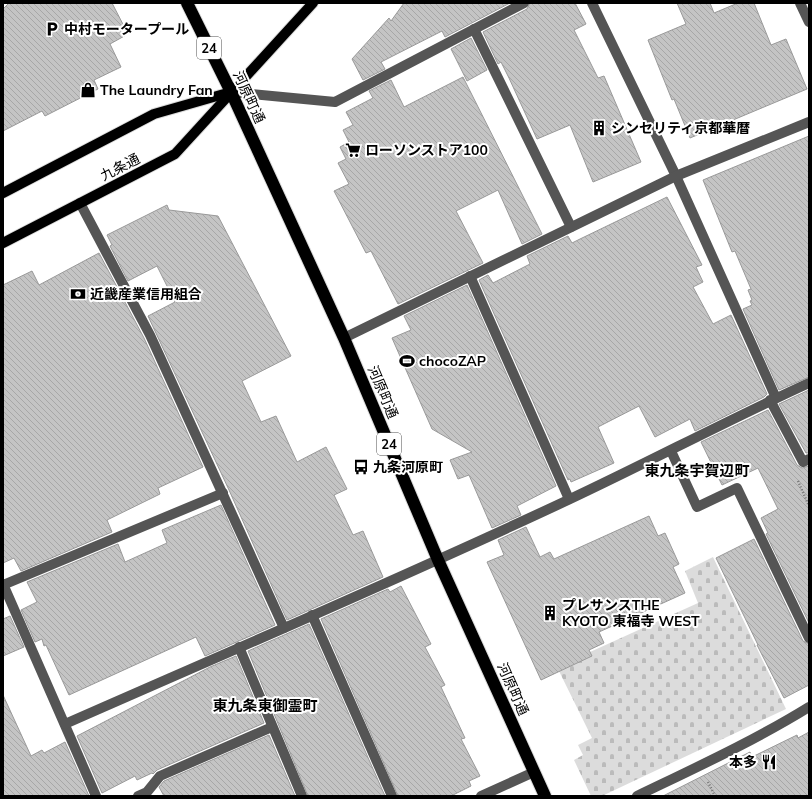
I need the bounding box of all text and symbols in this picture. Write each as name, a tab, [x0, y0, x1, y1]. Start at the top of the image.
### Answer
parking icon: 中村モータープール	[43, 20, 61, 38]
place label: 中村モータープール	[64, 20, 189, 38]
road number: 24	[197, 37, 221, 59]
street label: 河原町通	[229, 68, 269, 126]
shop icon: The Laundry Fan	[79, 81, 97, 99]
place label: The Laundry Fan	[100, 81, 213, 99]
building icon: シンセリティ京都華暦	[590, 119, 608, 137]
place label: シンセリティ京都華暦	[611, 119, 750, 137]
supermarket icon: ローソンストア100	[344, 141, 362, 159]
place label: ローソンストア100	[365, 141, 488, 159]
street label: 九条通	[97, 149, 143, 185]
bank icon: 近畿産業信用組合	[69, 285, 87, 303]
place label: 近畿産業信用組合	[90, 285, 202, 303]
sports icon: chocoZAP	[398, 352, 416, 370]
place label: chocoZAP	[419, 352, 486, 370]
street label: 河原町通	[364, 363, 402, 421]
road number: 24	[377, 433, 401, 455]
bus stop icon: 九条河原町	[352, 458, 370, 476]
place label: 九条河原町	[373, 458, 443, 476]
district label: 東九条宇賀辺町	[644, 461, 750, 480]
place label: プレサンスTHE KYOTO 東福寺 WEST	[562, 596, 700, 630]
building icon: プレサンスTHE KYOTO 東福寺 WEST	[541, 604, 559, 622]
street label: 河原町通	[493, 660, 533, 718]
district label: 東九条東御霊町	[212, 696, 318, 715]
place label: 本多	[729, 753, 757, 771]
restaurant icon: 本多	[760, 753, 778, 771]

